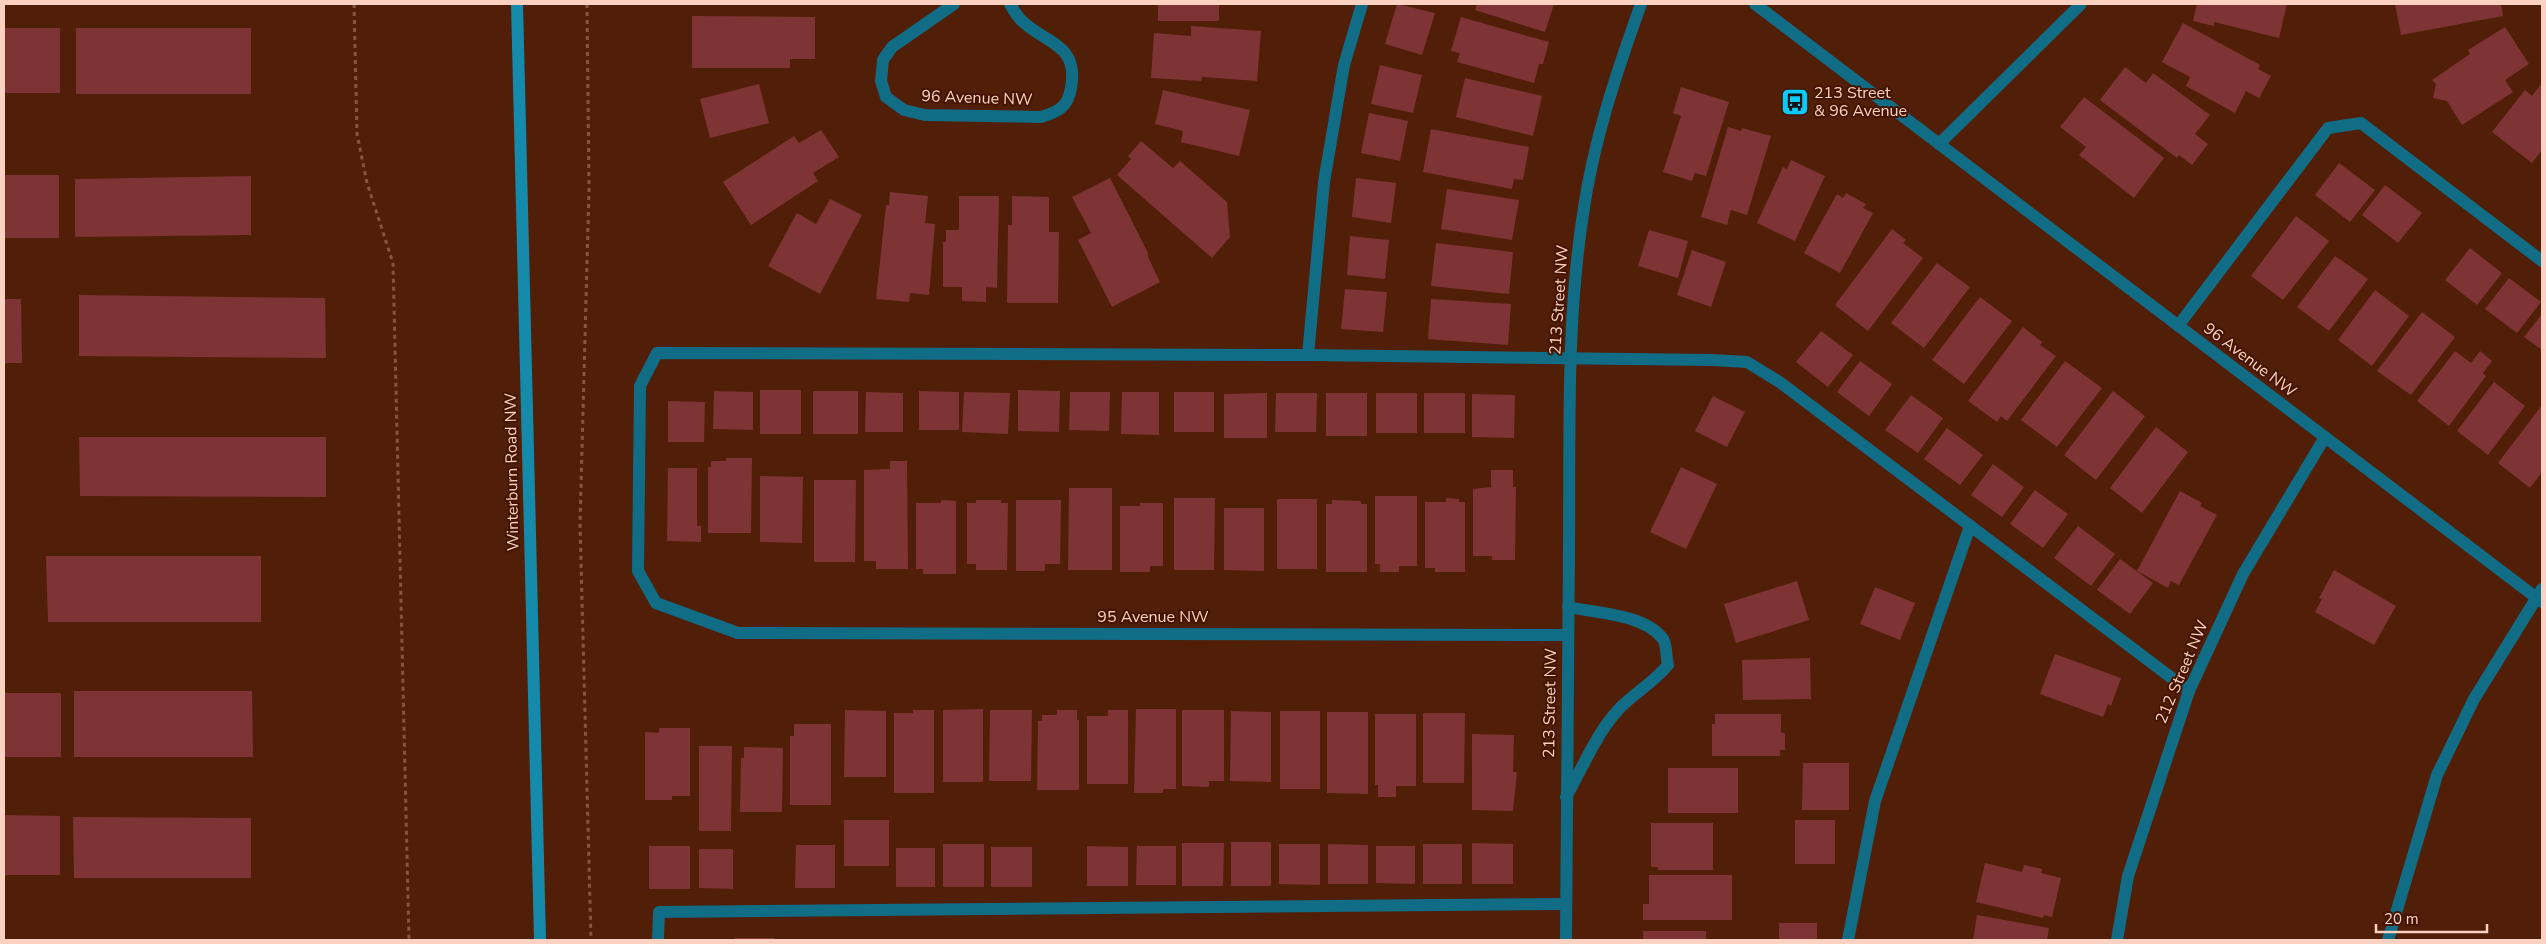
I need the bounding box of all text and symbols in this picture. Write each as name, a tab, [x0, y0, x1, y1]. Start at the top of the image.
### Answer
place label: 213 Street & 96 Avenue	[1814, 82, 1907, 122]
street label: 96 Avenue NW	[921, 85, 1033, 111]
bus stop icon: 213 Street & 96 Avenue	[1780, 87, 1810, 117]
street label: 213 Street NW	[1544, 244, 1574, 356]
street label: 96 Avenue NW	[2199, 318, 2301, 403]
street label: Winterburn Road NW	[500, 392, 524, 551]
street label: 95 Avenue NW	[1097, 606, 1209, 628]
street label: 212 Street NW	[2150, 617, 2214, 727]
street label: 213 Street NW	[1538, 647, 1562, 758]
scale bar	[2376, 902, 2487, 934]
text: 20 m	[2384, 909, 2419, 929]

